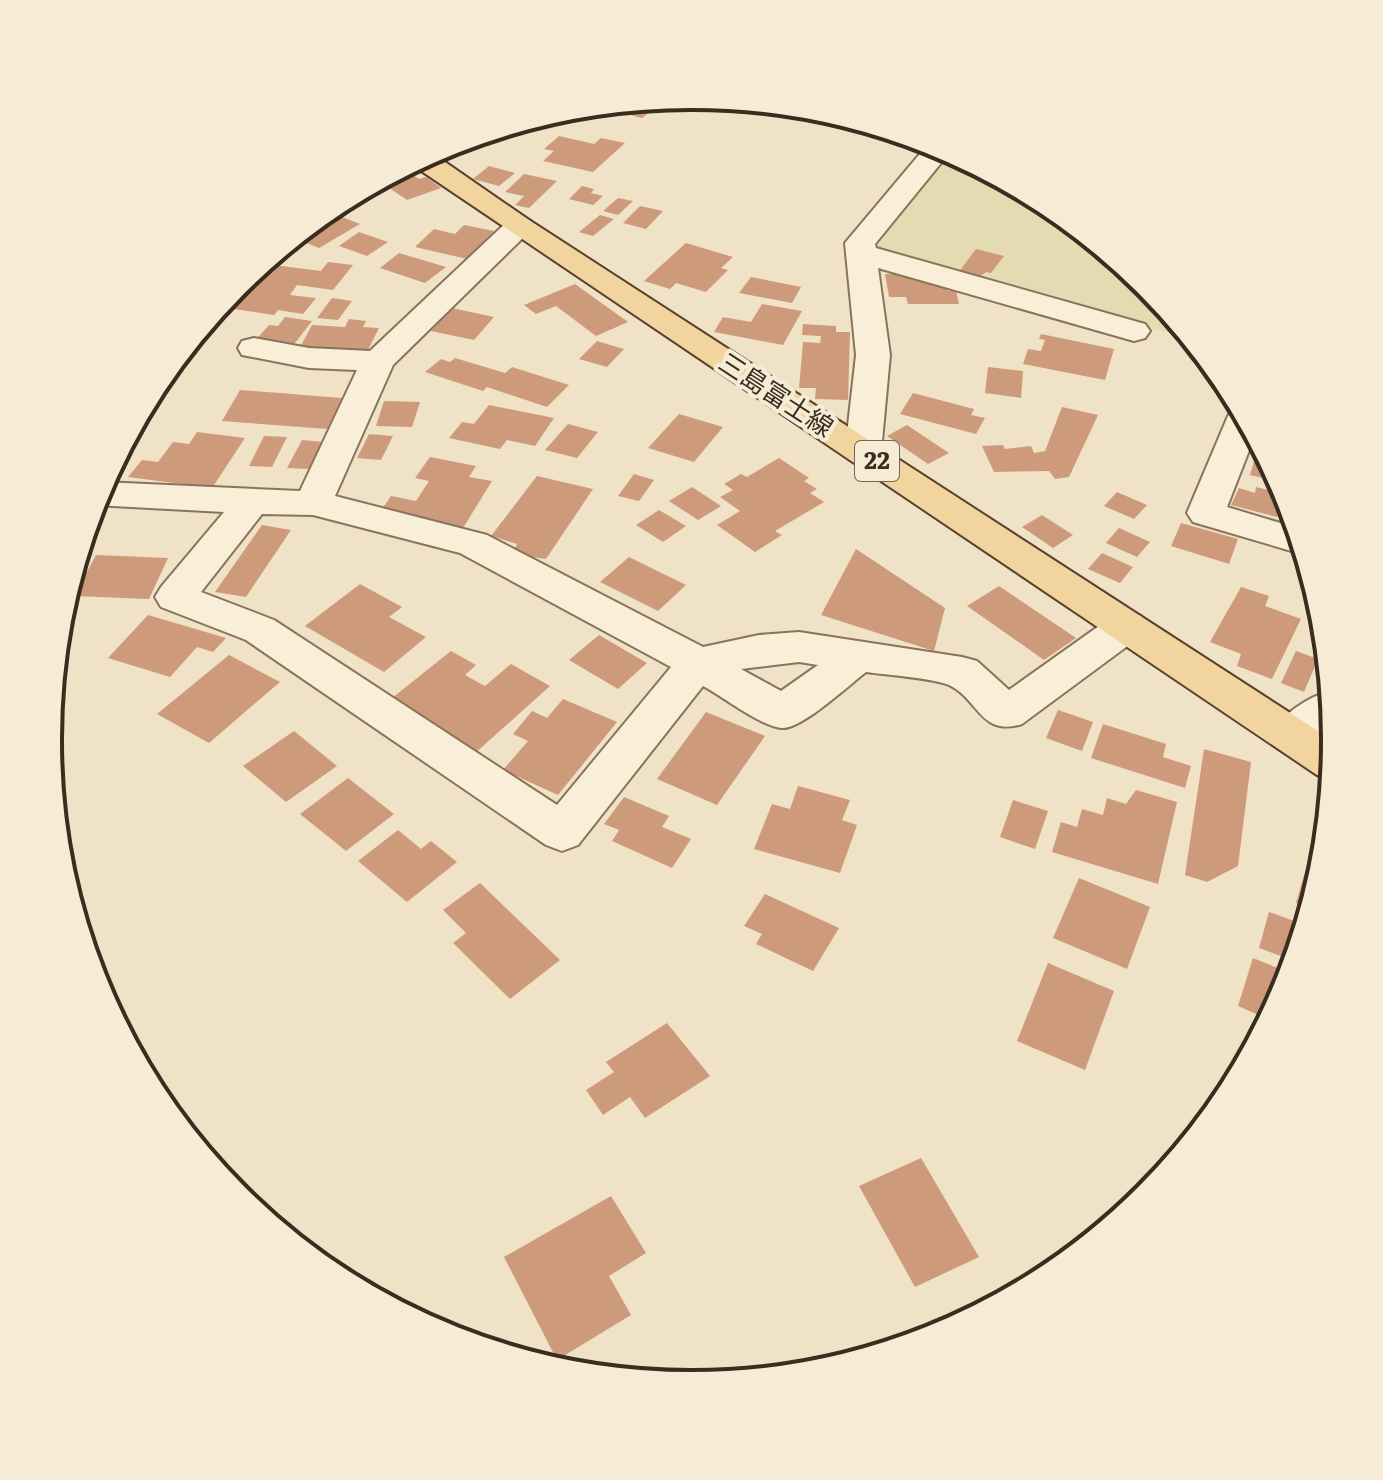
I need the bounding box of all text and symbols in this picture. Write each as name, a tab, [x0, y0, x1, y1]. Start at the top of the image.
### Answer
street label: 三島富士線	[712, 341, 843, 445]
road number: 22	[855, 441, 899, 481]

